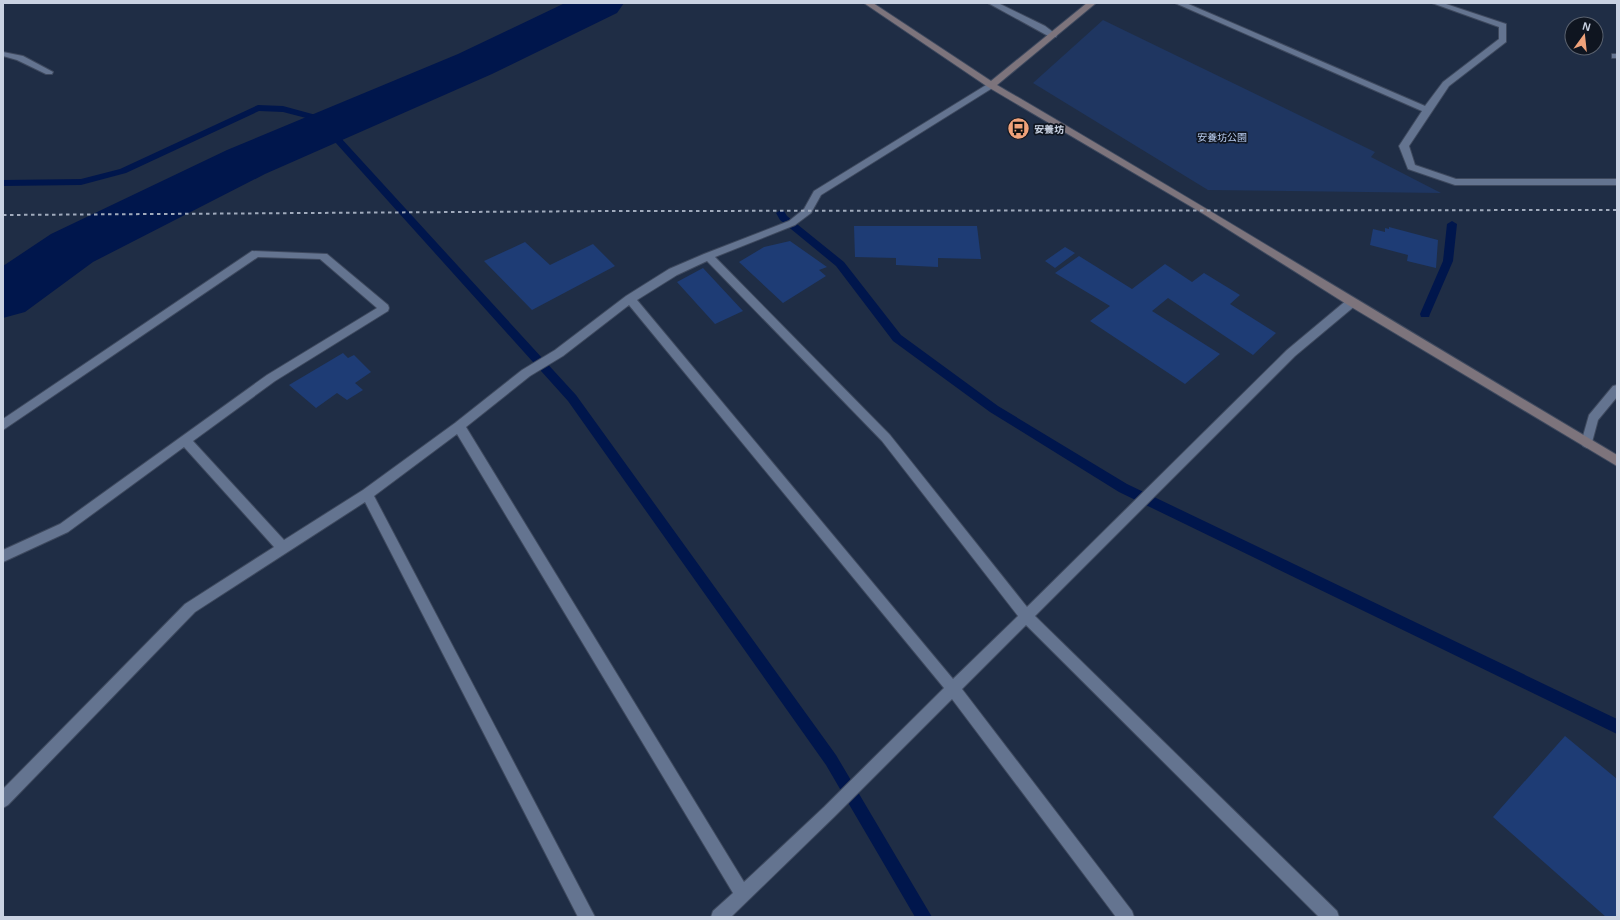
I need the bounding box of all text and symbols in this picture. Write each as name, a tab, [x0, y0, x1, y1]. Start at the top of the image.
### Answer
north arrow	[1564, 16, 1604, 56]
text: N	[1581, 20, 1592, 33]
bus stop icon: 安養坊	[1006, 116, 1032, 142]
place label: 安養坊	[1034, 124, 1064, 135]
park label: 安養坊公園	[1197, 132, 1247, 143]

